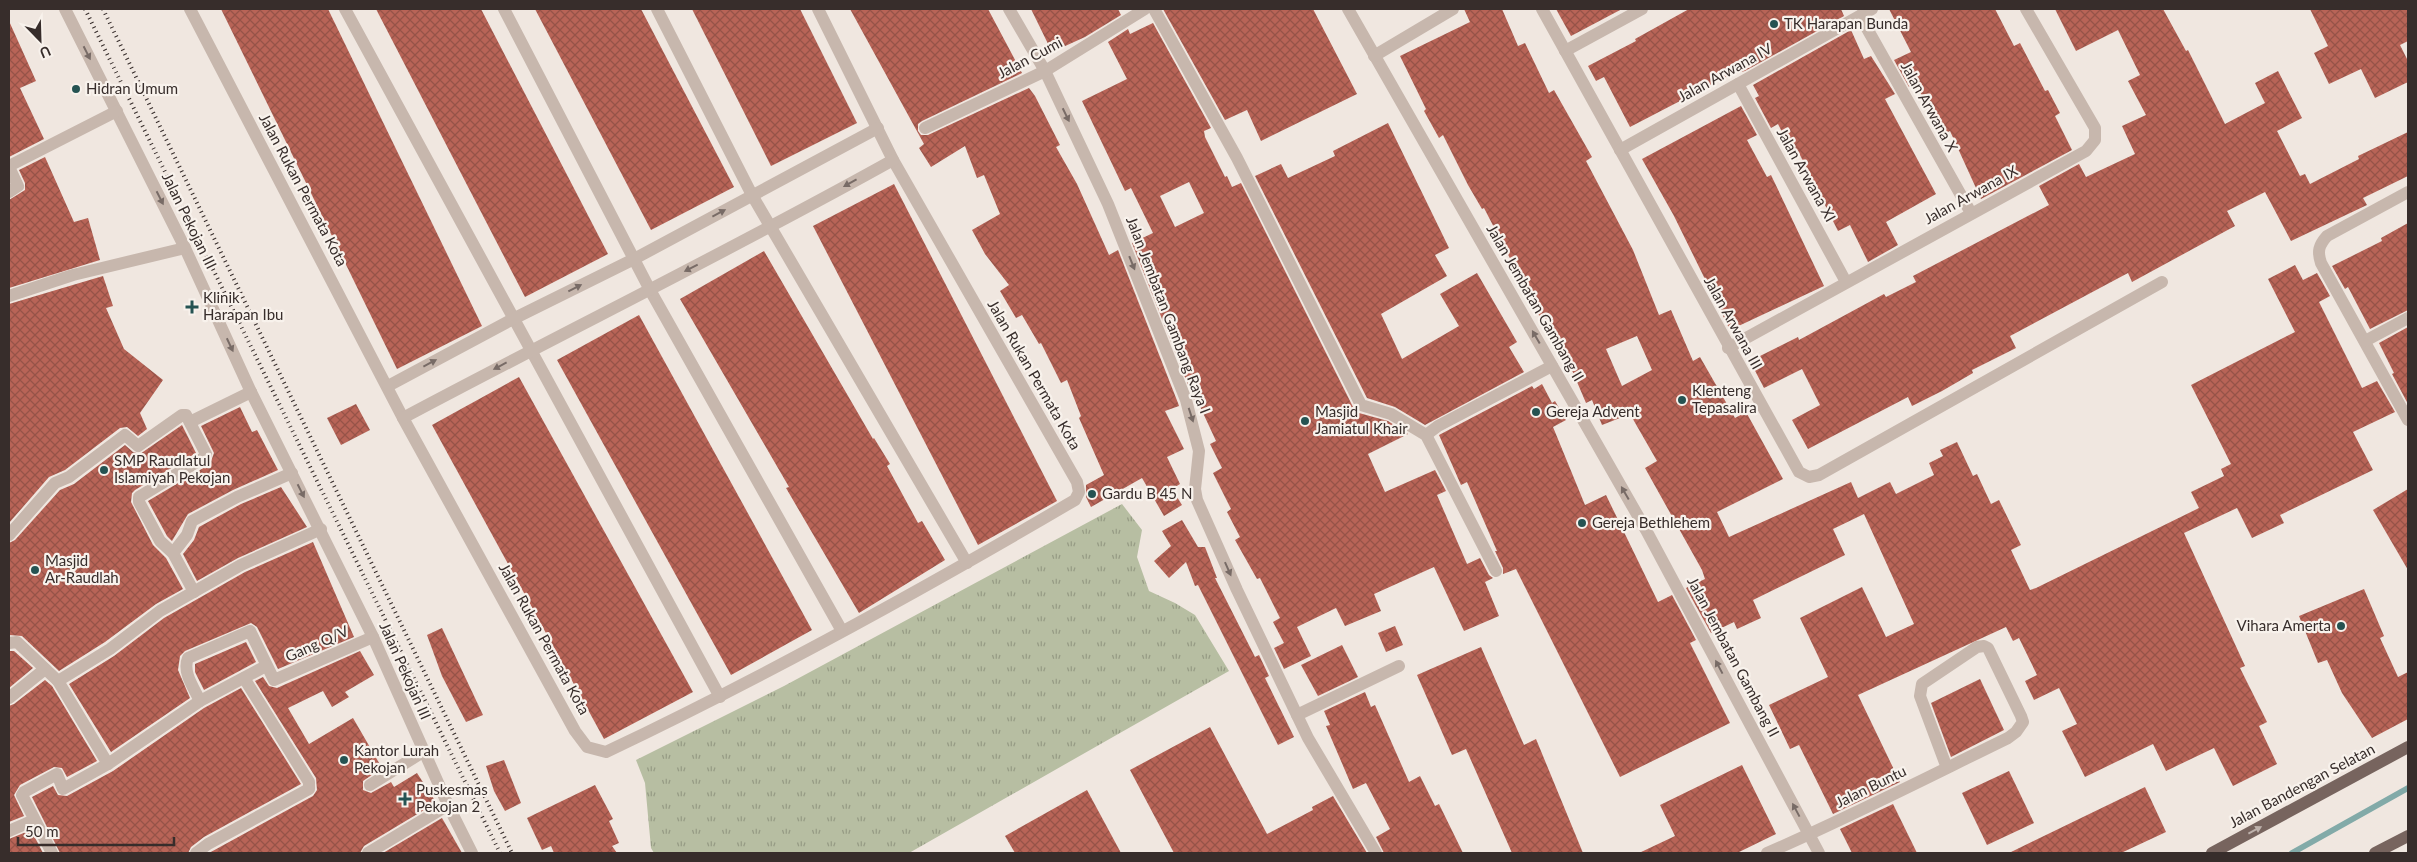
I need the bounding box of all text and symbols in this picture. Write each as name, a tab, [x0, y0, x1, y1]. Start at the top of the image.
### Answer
place label: TK Harapan Bunda	[1784, 14, 1908, 32]
north arrow	[15, 15, 65, 65]
marker: TK Harapan Bunda	[1768, 18, 1780, 30]
street label: Jalan Cumi	[994, 33, 1065, 82]
street label: Jalan Arwana IV	[1674, 38, 1776, 105]
text: U	[37, 43, 53, 62]
one-way arrow	[84, 46, 92, 60]
street label: Jalan Arwana X	[1898, 58, 1962, 155]
place label: Hidran Umum	[86, 79, 178, 97]
marker: Hidran Umum	[70, 83, 82, 95]
one-way arrow	[1062, 108, 1070, 122]
street label: Jalan Rukan Permata Kota	[256, 110, 352, 269]
street label: Jalan Arwana XI	[1774, 124, 1840, 225]
street label: Jalan Arwana IX	[1920, 161, 2021, 227]
street label: Jalan Pekojan III	[159, 170, 221, 272]
one-way arrow	[843, 179, 857, 188]
one-way arrow	[156, 191, 164, 205]
one-way arrow	[712, 209, 726, 218]
street label: Jalan Jembatan Gambang Raya I	[1123, 214, 1215, 416]
street label: Jalan Jembatan Gambang II	[1483, 221, 1588, 384]
one-way arrow	[1128, 256, 1136, 271]
one-way arrow	[684, 264, 699, 272]
street label: Jalan Arwana III	[1701, 273, 1767, 372]
one-way arrow	[568, 284, 582, 292]
place label: Klinik Harapan Ibu	[203, 288, 283, 323]
street label: Jalan Rukan Permata Kota	[984, 296, 1085, 453]
marker: Klinik Harapan Ibu	[185, 300, 199, 314]
one-way arrow	[1531, 331, 1540, 344]
one-way arrow	[226, 338, 234, 352]
one-way arrow	[423, 359, 437, 367]
one-way arrow	[493, 362, 507, 371]
place label: Klenteng Tepasalira	[1692, 381, 1757, 416]
marker: Klenteng Tepasalira	[1676, 394, 1688, 406]
place label: Masjid Jamiatul Khair	[1315, 402, 1408, 437]
place label: Gereja Advent	[1546, 402, 1640, 420]
marker: Gereja Advent	[1530, 406, 1542, 418]
one-way arrow	[1187, 407, 1195, 422]
marker: Masjid Jamiatul Khair	[1299, 415, 1311, 427]
place label: SMP Raudlatul Islamiyah Pekojan	[114, 451, 230, 486]
marker: SMP Raudlatul Islamiyah Pekojan	[98, 464, 110, 476]
one-way arrow	[297, 484, 305, 498]
place label: Gardu B 45 N	[1102, 484, 1192, 502]
one-way arrow	[1621, 487, 1630, 500]
marker: Gardu B 45 N	[1086, 488, 1098, 500]
place label: Gereja Bethlehem	[1592, 513, 1710, 531]
marker: Gereja Bethlehem	[1576, 517, 1588, 529]
place label: Masjid Ar-Raudlah	[45, 551, 119, 586]
street label: Jalan Rukan Permata Kota	[496, 560, 594, 717]
one-way arrow	[1224, 562, 1232, 576]
marker: Masjid Ar-Raudlah	[29, 564, 41, 576]
street label: Jalan Jembatan Gambang II	[1684, 574, 1784, 739]
place label: Vihara Amerta	[2237, 616, 2331, 634]
street label: Jalan Pekojan III	[376, 619, 435, 722]
marker: Vihara Amerta	[2335, 620, 2347, 632]
street label: Gang Q/V	[282, 621, 352, 665]
one-way arrow	[1715, 660, 1724, 674]
street label: Jalan Bandengan Selatan	[2226, 739, 2377, 831]
place label: Kantor Lurah Pekojan	[354, 741, 439, 776]
marker: Kantor Lurah Pekojan	[338, 754, 350, 766]
street label: Jalan Buntu	[1832, 761, 1909, 811]
place label: Puskesmas Pekojan 2	[416, 780, 488, 815]
marker: Puskesmas Pekojan 2	[398, 792, 412, 806]
one-way arrow	[1792, 803, 1800, 818]
scale bar	[18, 814, 174, 846]
text: 50 m	[25, 822, 59, 840]
one-way arrow	[2247, 826, 2262, 834]

